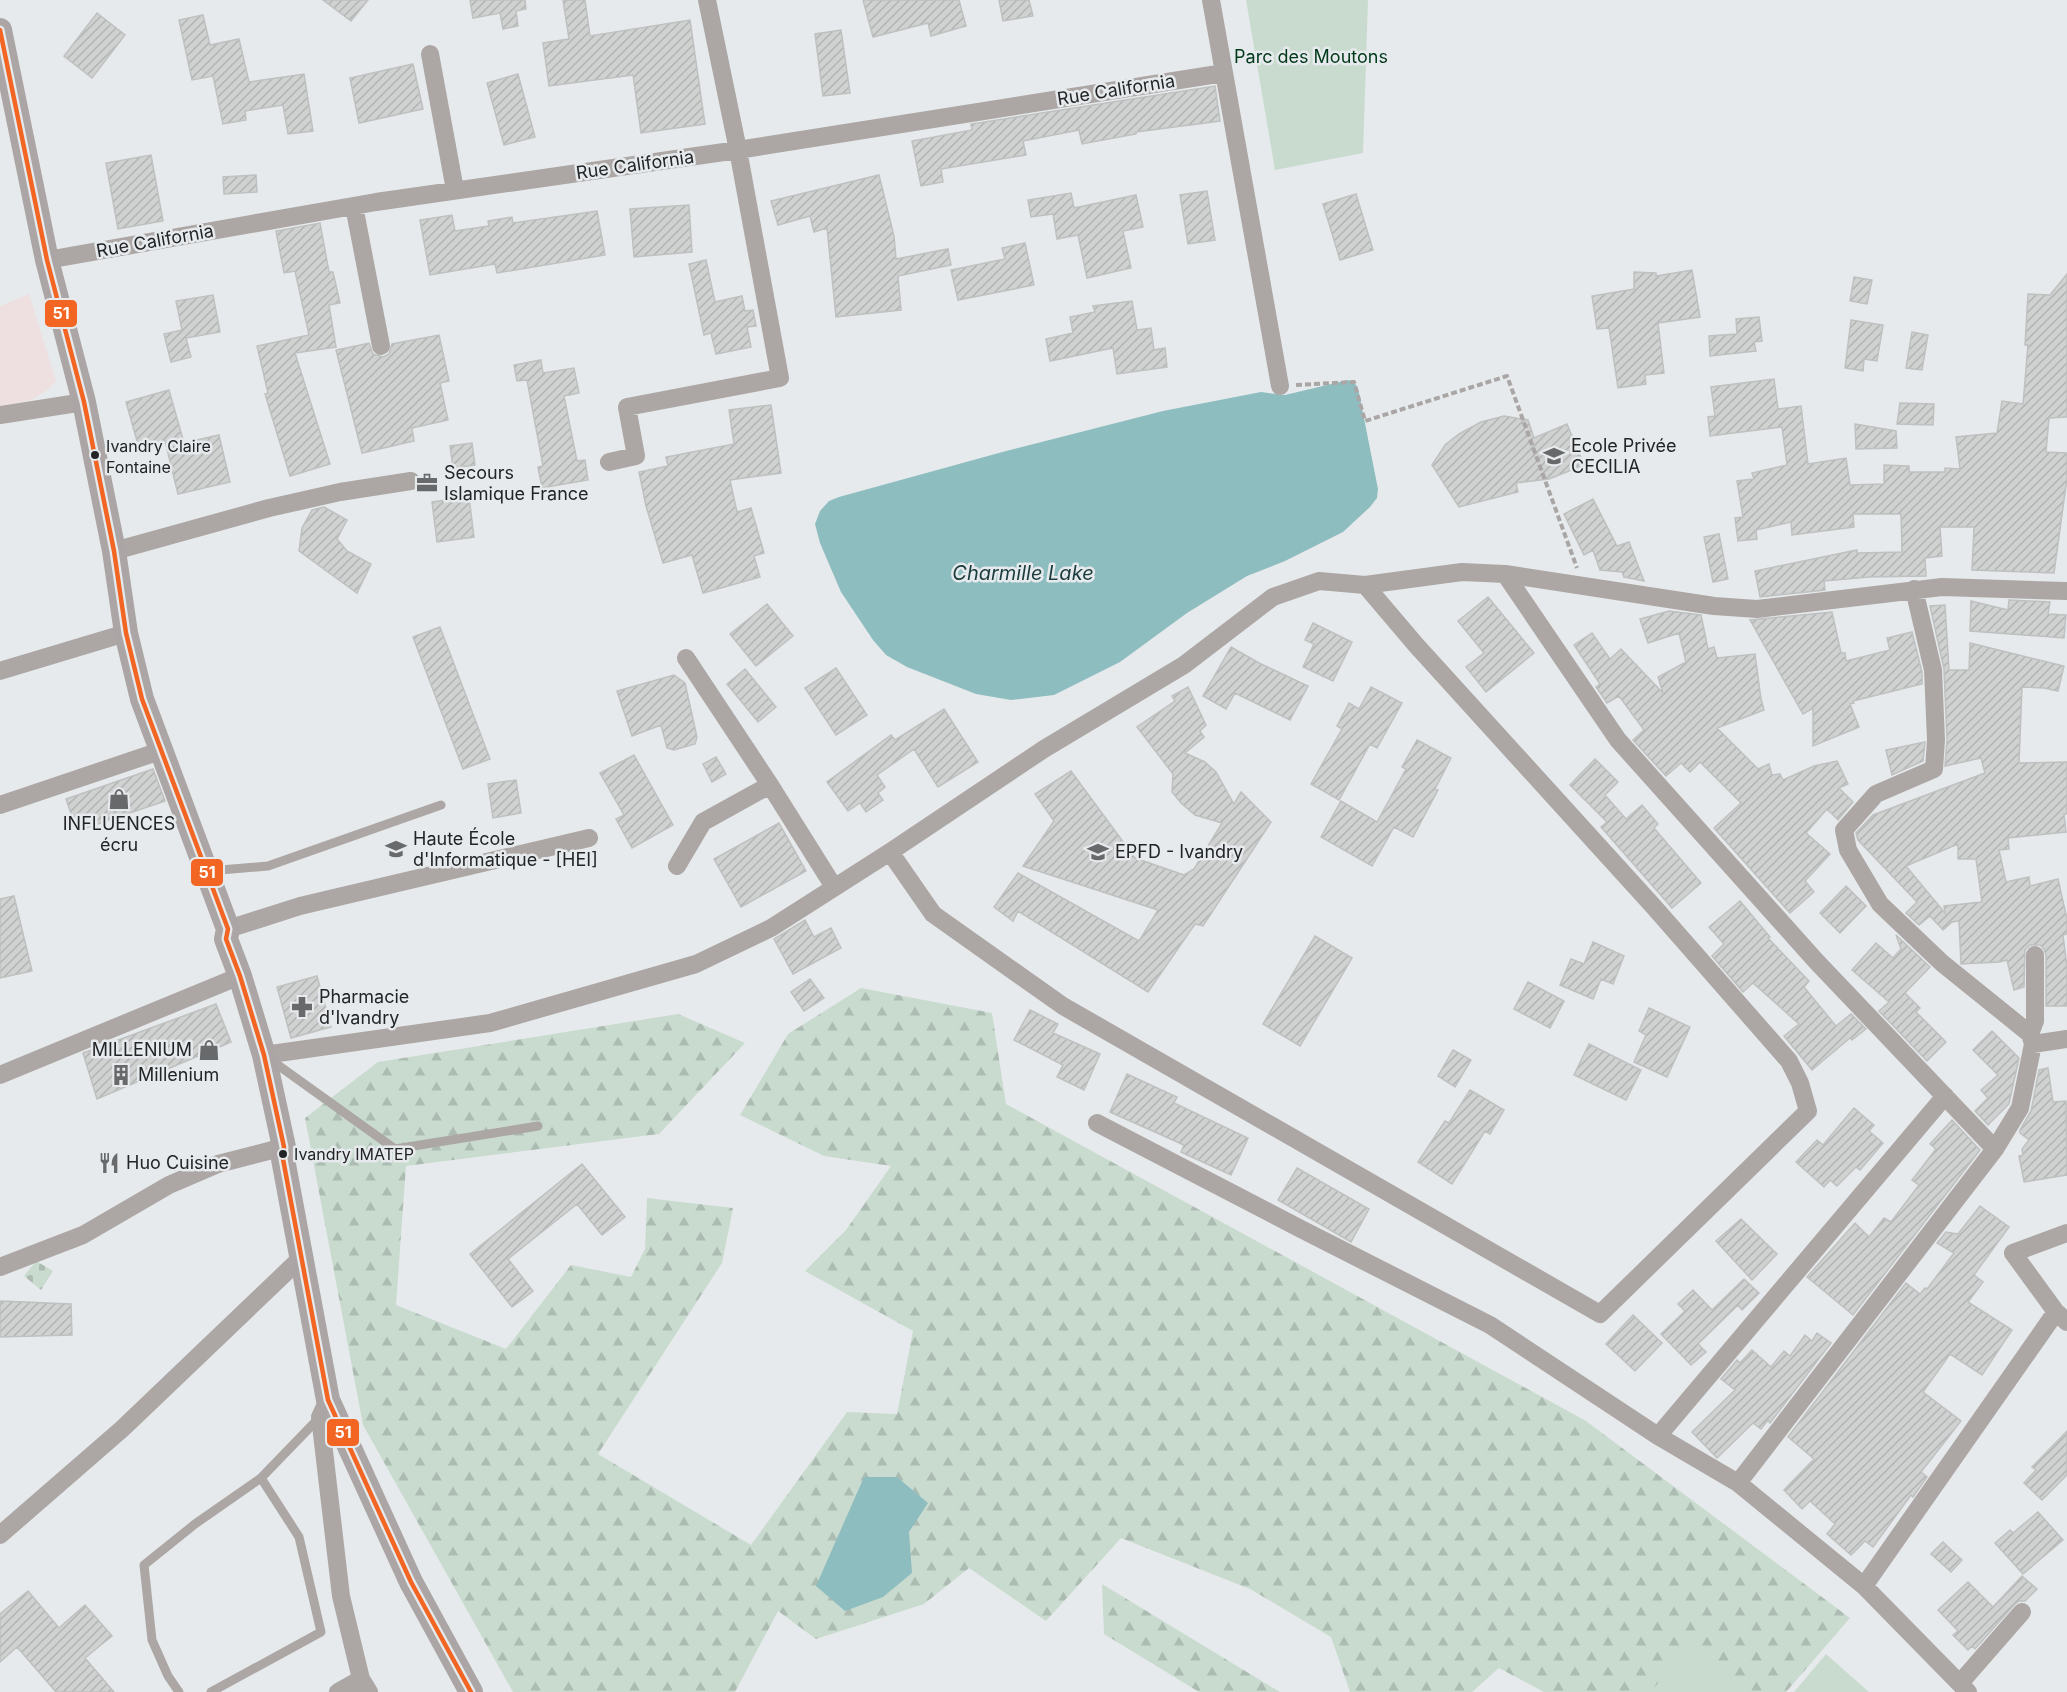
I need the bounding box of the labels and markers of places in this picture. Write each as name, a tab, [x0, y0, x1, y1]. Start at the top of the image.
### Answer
place label: Ecole Privée CECILIA	[1571, 435, 1676, 477]
place label: Ivandry Claire Fontaine	[106, 436, 211, 477]
school or university icon: Ecole Privée CECILIA	[1542, 444, 1566, 468]
marker: Ivandry Claire Fontaine	[89, 449, 101, 461]
place label: Secours Islamique France	[444, 462, 589, 504]
office icon: Secours Islamique France	[415, 471, 439, 495]
shop icon: INFLUENCES écru	[107, 787, 131, 811]
place label: INFLUENCES écru	[63, 813, 175, 855]
place label: Haute École d'Informatique - [HEI]	[413, 827, 598, 870]
school or university icon: Haute École d'Informatique - [HEI]	[384, 837, 408, 861]
school or university icon: EPFD - Ivandry	[1086, 840, 1110, 864]
place label: EPFD - Ivandry	[1115, 841, 1243, 862]
place label: Pharmacie d'Ivandry	[319, 986, 409, 1028]
pharmacy icon: Pharmacie d'Ivandry	[290, 995, 314, 1019]
shop icon: MILLENIUM	[197, 1038, 221, 1062]
place label: MILLENIUM	[92, 1039, 192, 1060]
building icon: Millenium	[109, 1063, 133, 1087]
place label: Millenium	[138, 1064, 219, 1085]
place label: Ivandry IMATEP	[294, 1144, 414, 1164]
marker: Ivandry IMATEP	[277, 1148, 289, 1160]
restaurant icon: Huo Cuisine	[97, 1151, 121, 1175]
place label: Huo Cuisine	[126, 1152, 229, 1173]

